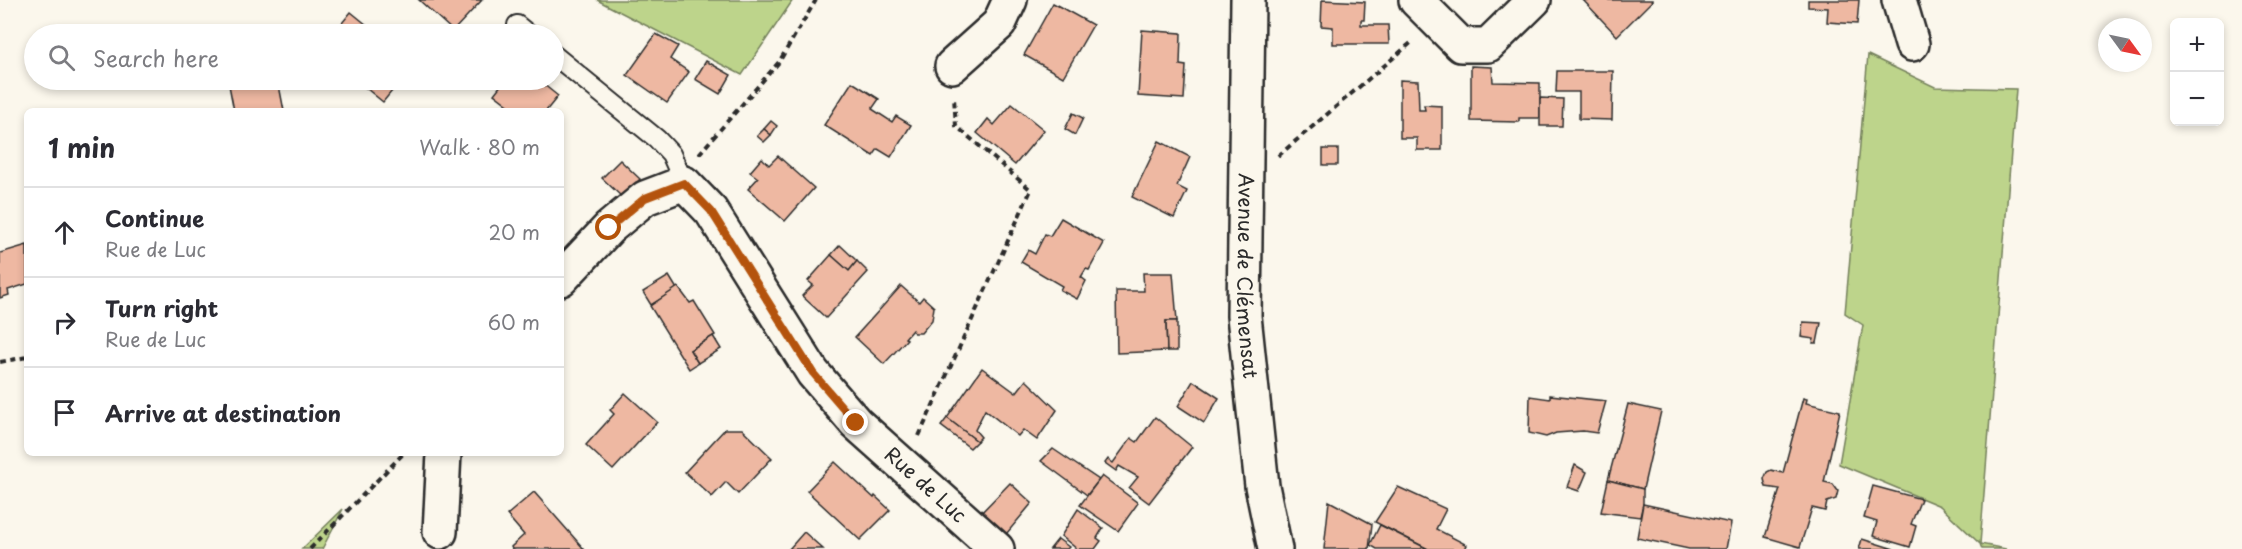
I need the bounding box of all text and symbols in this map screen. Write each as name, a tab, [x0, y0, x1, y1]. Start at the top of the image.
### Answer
north arrow	[2098, 18, 2152, 72]
map controls	[2170, 18, 2224, 126]
button: +	[2170, 18, 2224, 72]
search box	[24, 24, 564, 90]
icon: search	[45, 41, 78, 74]
text: Search here	[93, 41, 219, 74]
button: −	[2170, 72, 2224, 126]
text: 1 min	[48, 128, 115, 167]
text: Walk · 80 m	[419, 132, 540, 162]
street label: Avenue de Clémensat	[1229, 173, 1267, 380]
text: Continue	[105, 201, 204, 234]
route start	[595, 214, 621, 240]
icon: ahead	[48, 216, 81, 249]
text: 20 m	[488, 217, 540, 247]
text: Rue de Luc	[105, 234, 206, 264]
text: Turn right	[105, 291, 218, 324]
icon: right	[48, 306, 81, 339]
text: 60 m	[488, 307, 540, 337]
text: Rue de Luc	[105, 324, 206, 354]
icon: arrive	[48, 396, 81, 429]
text: Arrive at destination	[105, 396, 341, 429]
route end	[842, 409, 868, 435]
street label: Rue de Luc	[878, 439, 974, 529]

